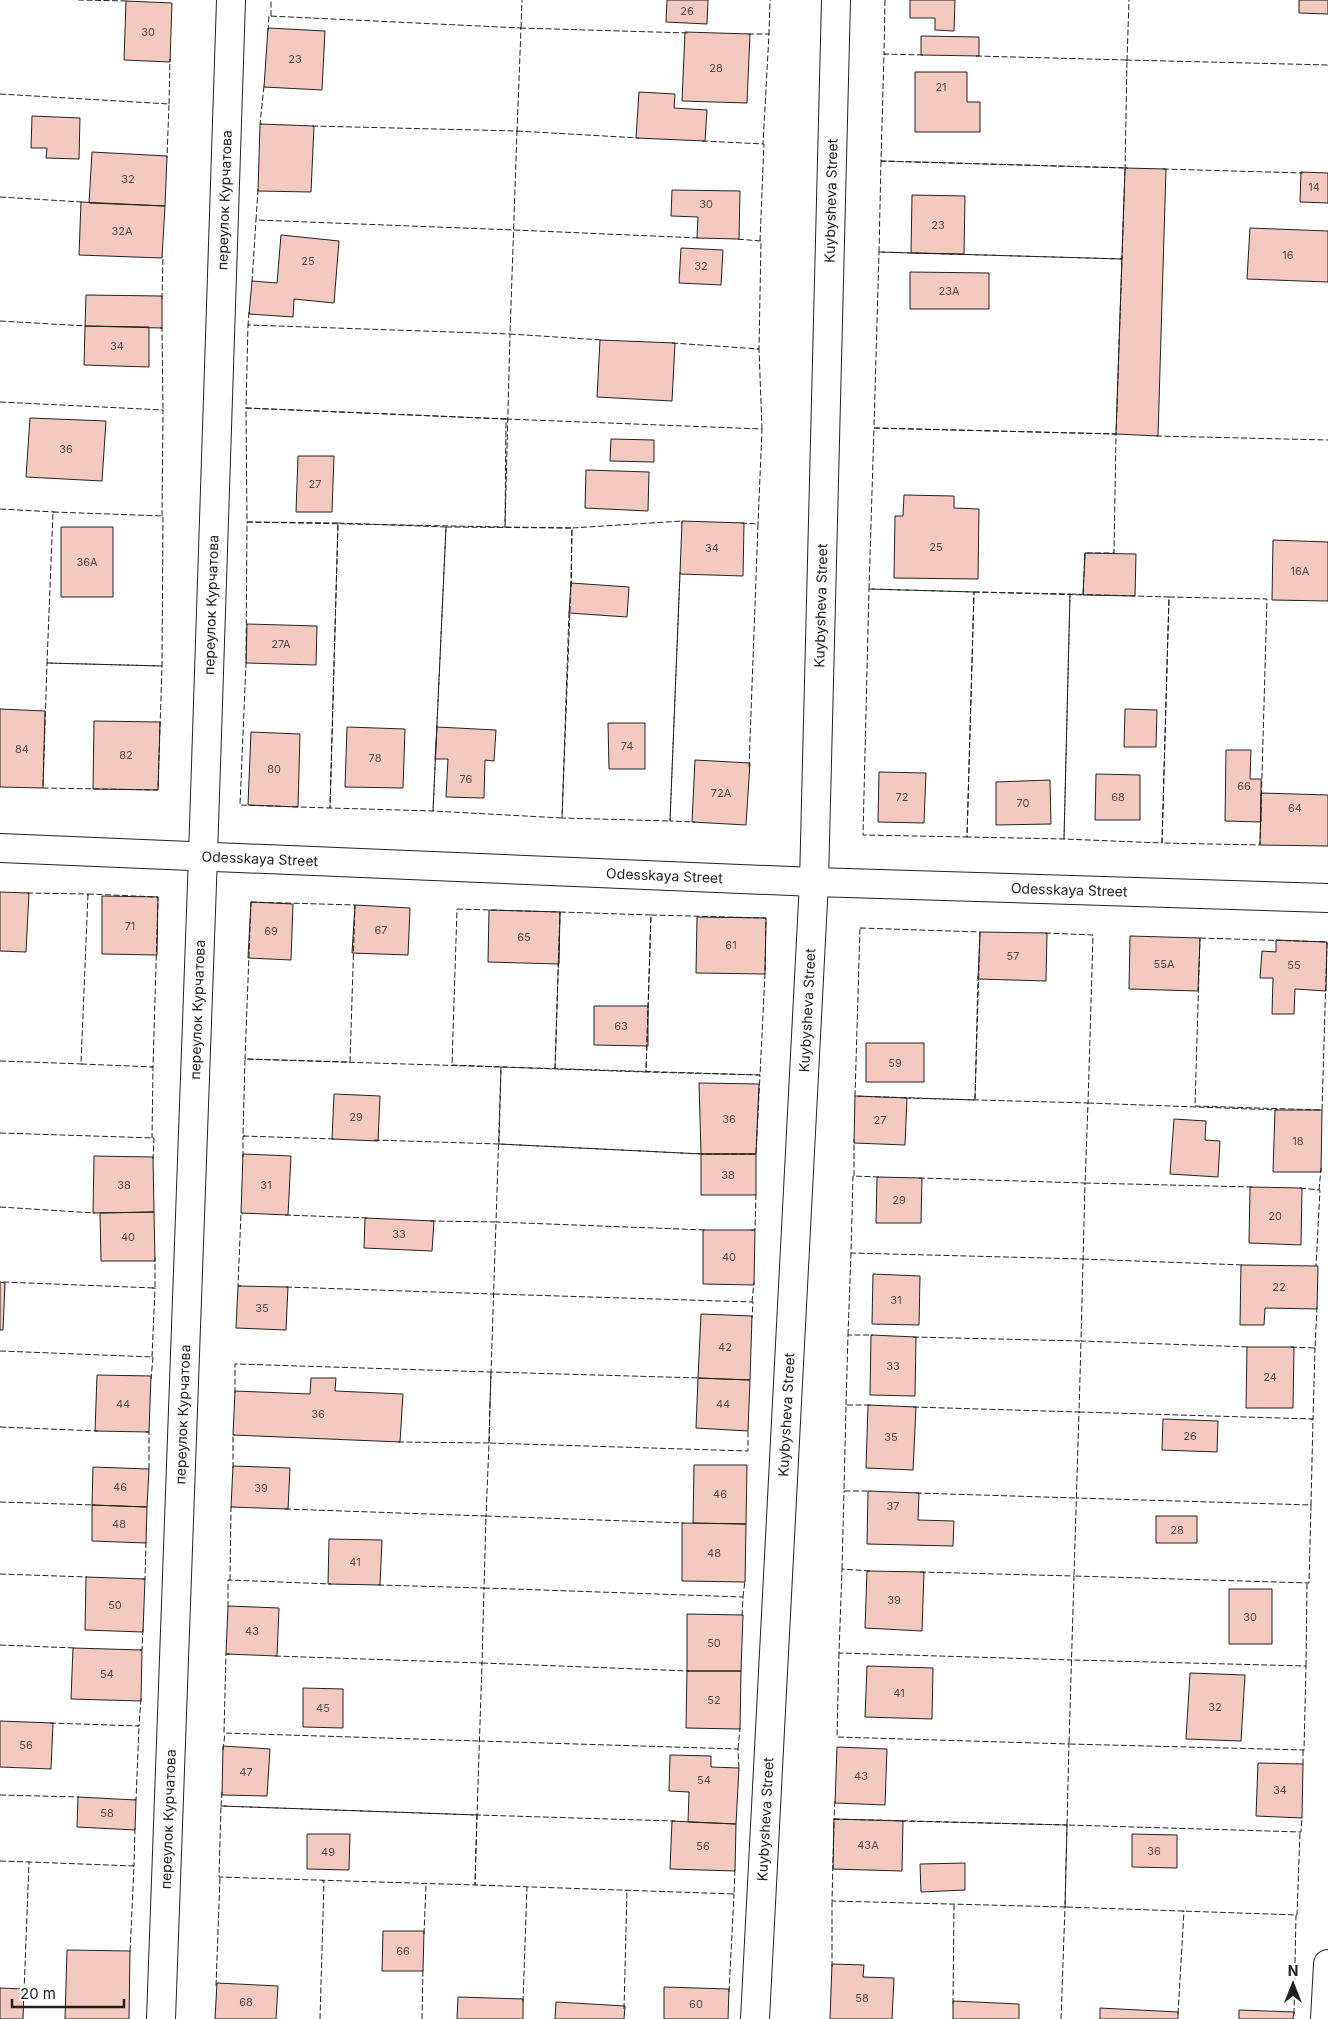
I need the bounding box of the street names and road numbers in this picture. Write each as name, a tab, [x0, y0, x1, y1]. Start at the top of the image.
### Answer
street label: переулок Курчатова	[213, 130, 235, 270]
street label: Kuybysheva Street	[820, 138, 841, 263]
street label: переулок Курчатова	[200, 535, 221, 675]
street label: Kuybysheva Street	[810, 543, 830, 668]
street label: Odesskaya Street	[201, 847, 319, 869]
street label: Odesskaya Street	[606, 864, 724, 886]
street label: Odesskaya Street	[1011, 879, 1128, 900]
street label: переулок Курчатова	[186, 939, 208, 1080]
street label: Kuybysheva Street	[795, 948, 819, 1073]
street label: переулок Курчатова	[171, 1344, 193, 1485]
street label: Kuybysheva Street	[774, 1352, 798, 1477]
street label: переулок Курчатова	[157, 1749, 179, 1889]
street label: Kuybysheva Street	[753, 1756, 777, 1882]

